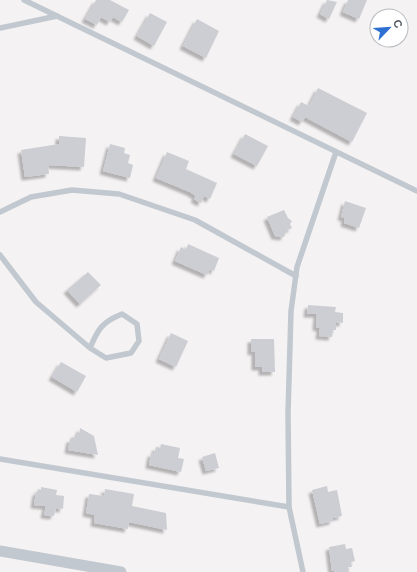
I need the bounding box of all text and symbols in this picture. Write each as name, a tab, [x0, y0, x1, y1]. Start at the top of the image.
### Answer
north arrow	[369, 8, 409, 48]
text: С	[390, 18, 405, 30]

